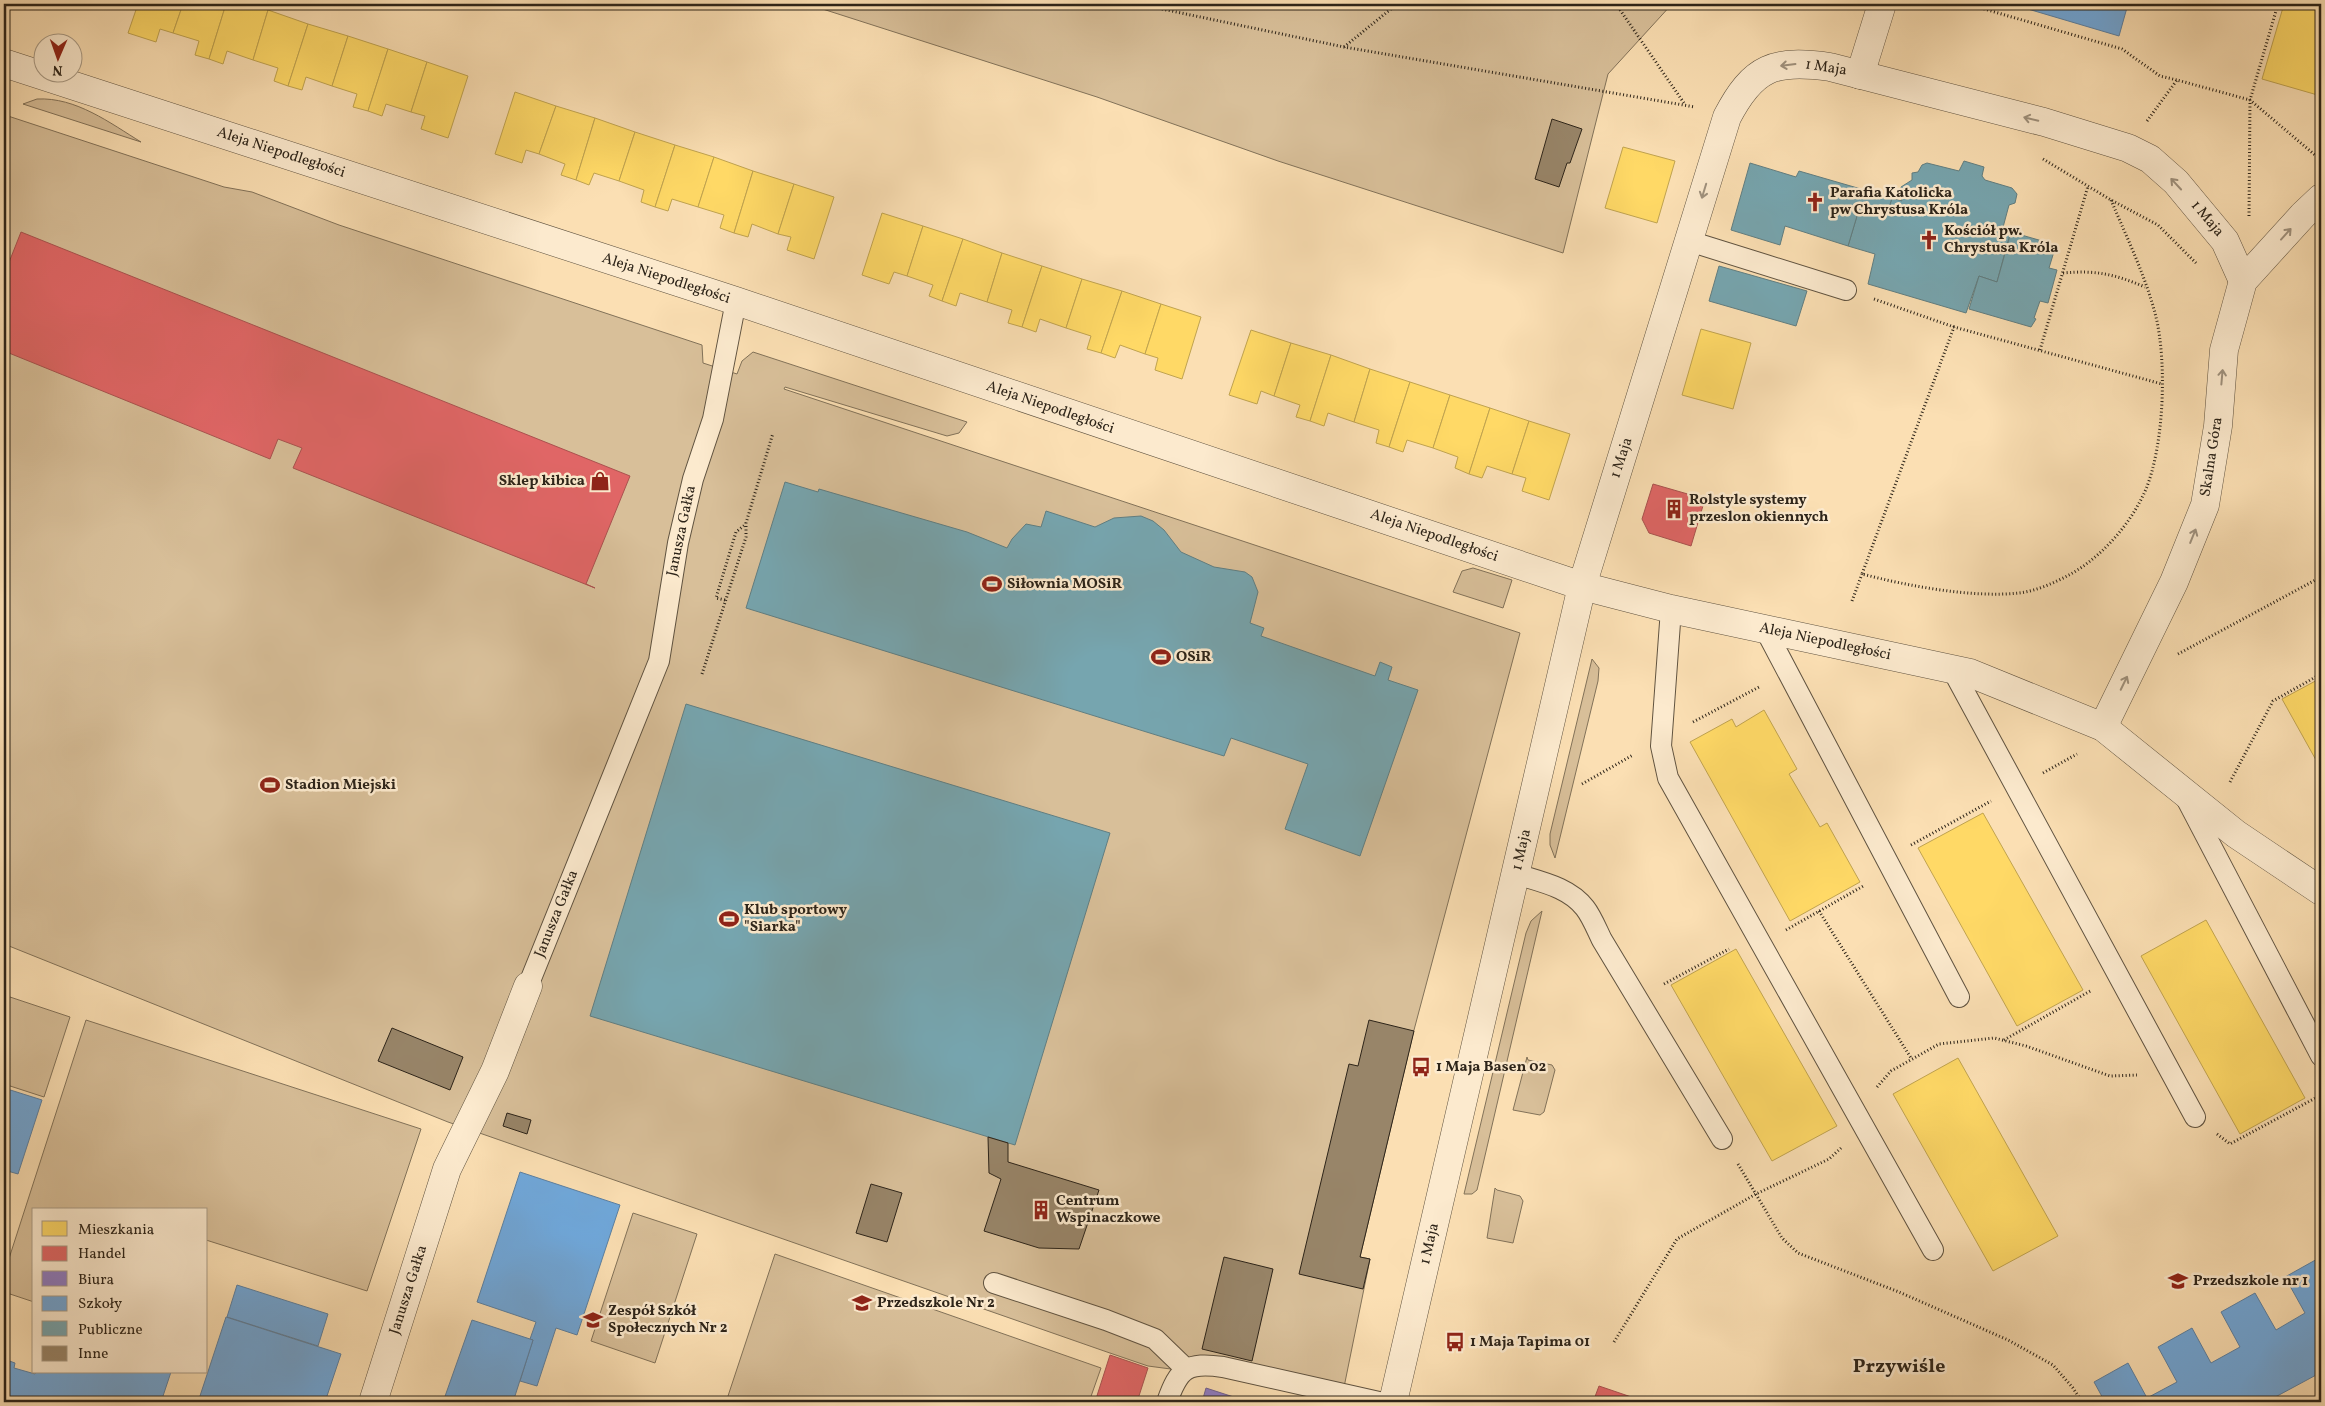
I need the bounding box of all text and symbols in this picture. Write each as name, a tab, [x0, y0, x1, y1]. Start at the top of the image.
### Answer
north arrow	[32, 32, 82, 82]
street label: 1 Maja	[1804, 54, 1848, 82]
text: N	[52, 60, 63, 79]
one-way arrow	[1780, 60, 1796, 70]
one-way arrow	[2023, 114, 2039, 123]
street label: Aleja Niepodległości	[214, 122, 348, 184]
one-way arrow	[2170, 178, 2182, 190]
one-way arrow	[1699, 183, 1708, 199]
place label: Parafia Katolicka pw Chrystusa Króla	[1830, 183, 1968, 221]
church icon: Parafia Katolicka pw Chrystusa Króla	[1804, 191, 1826, 213]
street label: 1 Maja	[2185, 196, 2229, 242]
place label: Kościół pw. Chrystusa Króla	[1944, 221, 2058, 259]
one-way arrow	[2280, 227, 2292, 240]
church icon: Kościół pw. Chrystusa Króla	[1918, 229, 1940, 251]
street label: Aleja Niepodległości	[599, 248, 733, 310]
one-way arrow	[2217, 369, 2227, 385]
street label: Aleja Niepodległości	[983, 376, 1117, 440]
street label: Skalna Góra	[2195, 416, 2229, 498]
street label: 1 Maja	[1606, 435, 1638, 481]
shop icon: Sklep kibica	[589, 470, 611, 492]
place label: Sklep kibica	[499, 471, 585, 492]
street label: Janusza Gałka	[662, 483, 702, 579]
place label: Rolstyle systemy przeslon okiennych	[1689, 490, 1829, 528]
building icon: Rolstyle systemy przeslon okiennych	[1663, 498, 1685, 520]
street label: Aleja Niepodległości	[1367, 504, 1501, 568]
one-way arrow	[2188, 529, 2198, 544]
sports icon: Siłownia MOSiR	[981, 573, 1003, 595]
place label: Siłownia MOSiR	[1007, 574, 1122, 595]
street label: Aleja Niepodległości	[1757, 618, 1893, 666]
sports icon: OSiR	[1150, 646, 1172, 668]
place label: OSiR	[1176, 647, 1212, 668]
one-way arrow	[2120, 676, 2129, 691]
sports icon: Stadion Miejski	[259, 774, 281, 796]
place label: Stadion Miejski	[285, 775, 396, 796]
street label: 1 Maja	[1507, 827, 1537, 873]
street label: Janusza Gałka	[530, 867, 584, 961]
place label: Klub sportowy "Siarka"	[744, 900, 848, 938]
sports icon: Klub sportowy "Siarka"	[718, 908, 740, 930]
bus stop icon: 1 Maja Basen 02	[1410, 1056, 1432, 1078]
place label: 1 Maja Basen 02	[1436, 1057, 1547, 1078]
place label: Centrum Wspinaczkowe	[1056, 1191, 1161, 1229]
building icon: Centrum Wspinaczkowe	[1030, 1199, 1052, 1221]
legend	[32, 1208, 208, 1374]
text: Mieszkania	[78, 1220, 154, 1241]
street label: 1 Maja	[1415, 1221, 1445, 1267]
street label: Janusza Gałka	[385, 1243, 433, 1337]
text: Handel	[78, 1244, 126, 1265]
text: Biura	[78, 1270, 114, 1291]
school or university icon: Przedszkole nr 1	[2167, 1270, 2189, 1292]
place label: Przedszkole nr 1	[2193, 1271, 2308, 1292]
school or university icon: Przedszkole Nr 2	[851, 1292, 873, 1314]
place label: Przedszkole Nr 2	[877, 1293, 995, 1314]
text: Szkoły	[78, 1294, 122, 1315]
place label: Zespół Szkół Społecznych Nr 2	[608, 1301, 728, 1339]
school or university icon: Zespół Szkół Społecznych Nr 2	[582, 1309, 604, 1331]
text: Publiczne	[78, 1320, 143, 1341]
bus stop icon: 1 Maja Tapima 01	[1444, 1331, 1466, 1353]
place label: 1 Maja Tapima 01	[1470, 1332, 1590, 1353]
text: Inne	[78, 1344, 108, 1365]
district label: Przywiśle	[1853, 1353, 1945, 1381]

